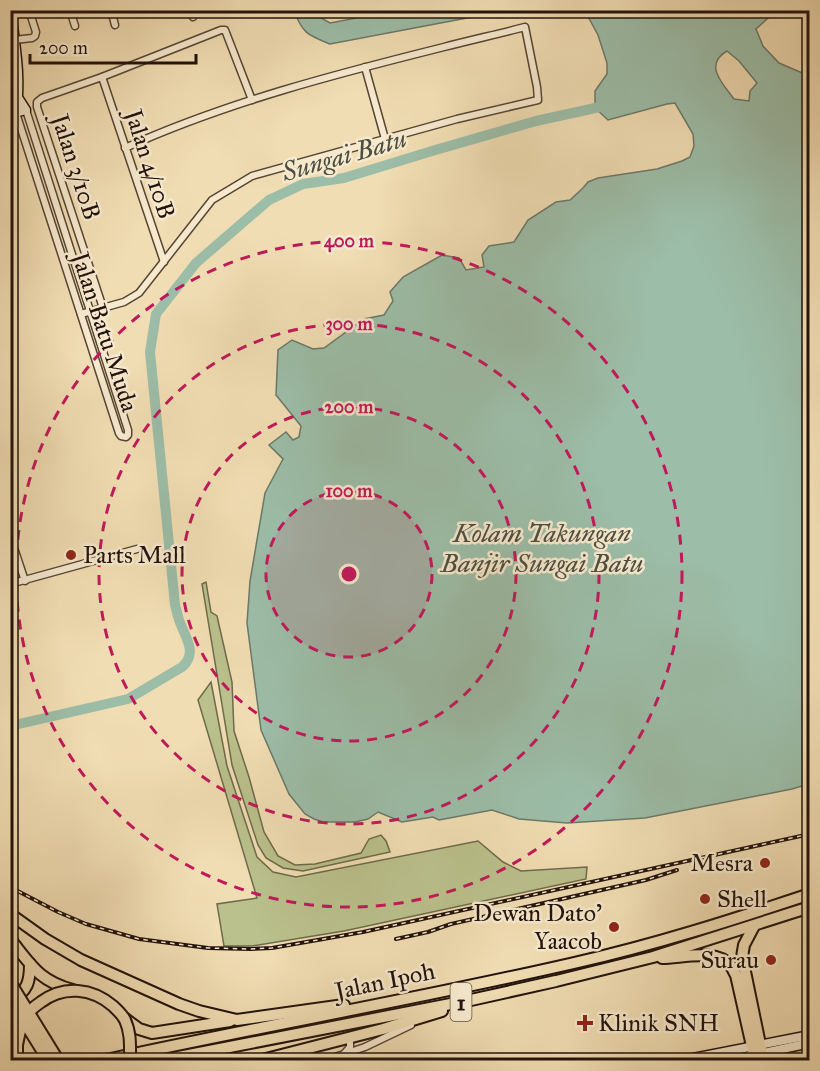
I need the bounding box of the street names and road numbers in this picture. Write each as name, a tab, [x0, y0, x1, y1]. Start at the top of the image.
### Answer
street label: Jalan 4/10B	[117, 103, 182, 222]
street label: Jalan 3/10B	[44, 108, 107, 224]
street label: Jalan Batu Muda	[64, 246, 145, 416]
street label: Jalan Ipoh	[329, 956, 438, 1007]
road number: 1	[450, 983, 472, 1021]

